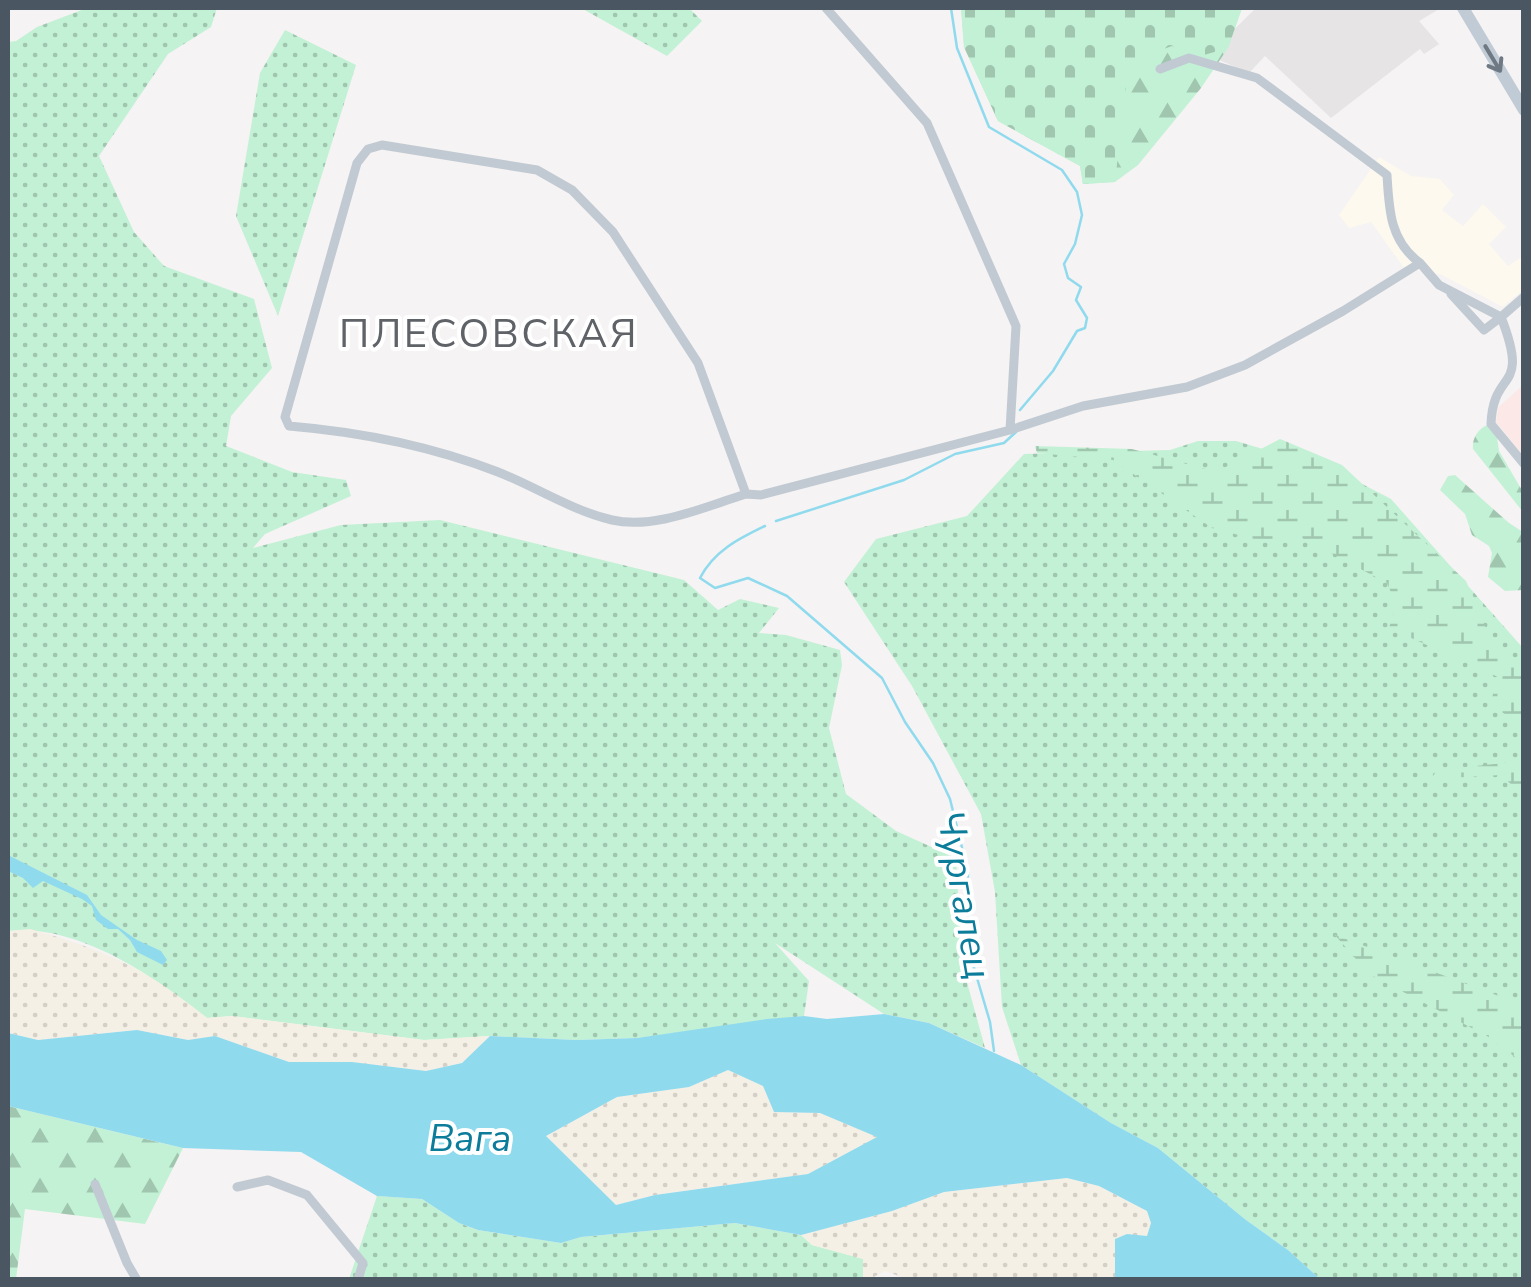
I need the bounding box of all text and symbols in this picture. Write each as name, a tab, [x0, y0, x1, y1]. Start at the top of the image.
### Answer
one-way arrow	[1483, 44, 1503, 73]
district label: ПЛЕСОВСКАЯ	[339, 307, 639, 361]
water label: Чургалец	[924, 807, 1004, 983]
water label: Вага	[428, 1113, 512, 1164]

